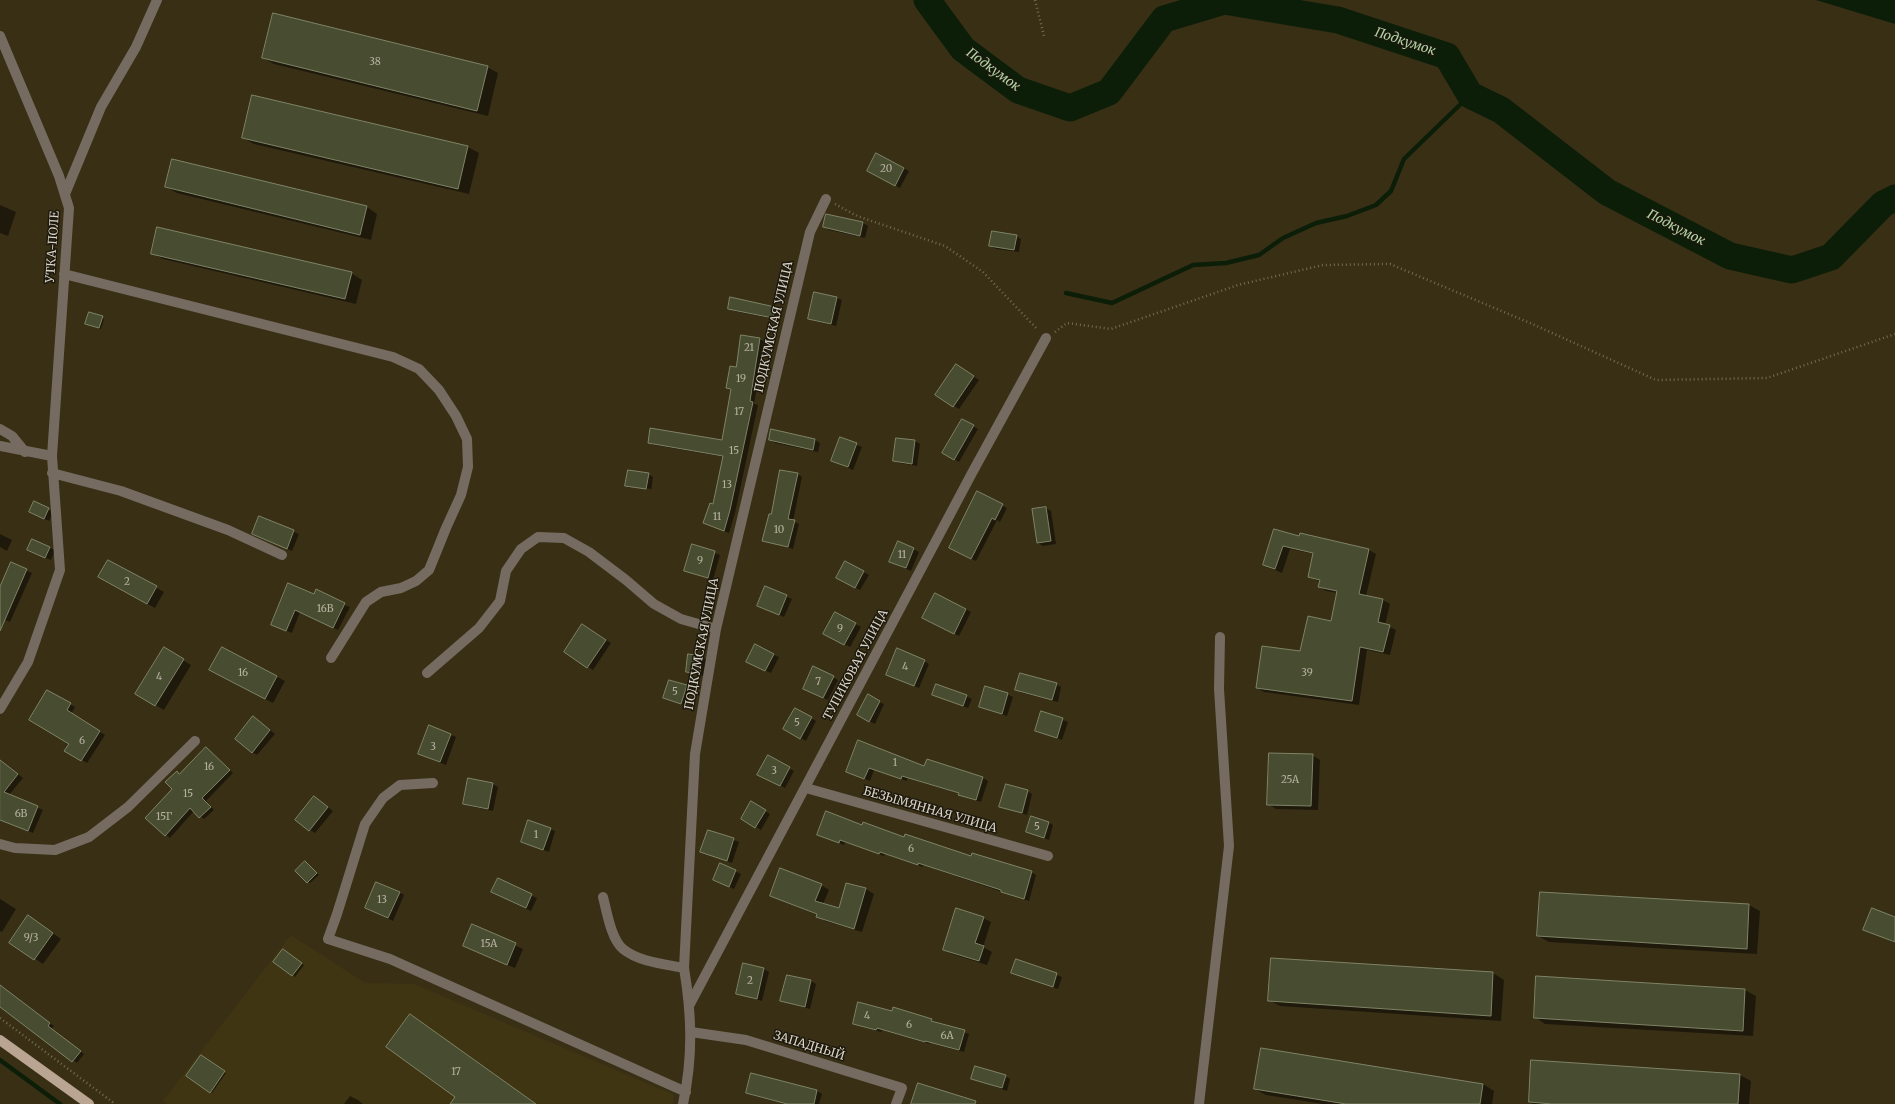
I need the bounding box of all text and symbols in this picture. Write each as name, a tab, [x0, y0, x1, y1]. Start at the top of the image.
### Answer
water label: Подкумок	[1373, 25, 1437, 59]
water label: Подкумок	[963, 45, 1023, 95]
house number: 38	[369, 56, 381, 68]
house number: 20	[880, 163, 892, 175]
water label: Подкумок	[1644, 207, 1708, 249]
street label: УТКА-ПОЛЕ	[43, 210, 63, 284]
street label: ПОДКУМСКАЯ УЛИЦА	[752, 260, 796, 394]
house number: 21	[744, 342, 754, 354]
house number: 19	[736, 373, 746, 385]
house number: 17	[734, 406, 744, 418]
house number: 15	[729, 445, 739, 457]
house number: 13	[722, 479, 732, 491]
house number: 11	[713, 511, 721, 523]
house number: 10	[774, 524, 784, 536]
house number: 11	[898, 549, 906, 561]
house number: 9	[697, 555, 703, 567]
house number: 2	[124, 576, 130, 588]
street label: ПОДКУМСКАЯ УЛИЦА	[682, 577, 722, 711]
house number: 16В	[317, 603, 333, 615]
street label: ТУПИКОВАЯ УЛИЦА	[821, 607, 891, 723]
house number: 9	[837, 623, 843, 635]
house number: 4	[902, 661, 908, 673]
house number: 16	[238, 667, 248, 679]
house number: 39	[1301, 667, 1313, 679]
house number: 4	[156, 671, 162, 683]
house number: 7	[815, 676, 821, 688]
house number: 5	[672, 686, 678, 698]
house number: 5	[794, 717, 800, 729]
house number: 6	[79, 735, 85, 747]
house number: 3	[430, 741, 436, 753]
house number: 1	[893, 757, 897, 769]
house number: 16	[204, 761, 214, 773]
house number: 3	[771, 765, 777, 777]
house number: 25А	[1281, 774, 1299, 786]
street label: БЕЗЫМЯННАЯ УЛИЦА	[861, 784, 999, 836]
house number: 15	[183, 788, 193, 800]
house number: 6В	[15, 808, 27, 820]
house number: 15Г	[156, 811, 172, 823]
house number: 5	[1034, 821, 1040, 833]
house number: 1	[534, 829, 538, 841]
house number: 6	[908, 843, 914, 855]
house number: 13	[377, 894, 387, 906]
house number: 9/3	[24, 932, 38, 944]
house number: 15А	[481, 938, 497, 950]
house number: 2	[747, 975, 753, 987]
house number: 4	[864, 1010, 870, 1022]
house number: 6	[906, 1019, 912, 1031]
street label: ЗАПАДНЫЙ	[772, 1028, 846, 1064]
house number: 6А	[940, 1030, 954, 1042]
house number: 17	[451, 1066, 461, 1078]

